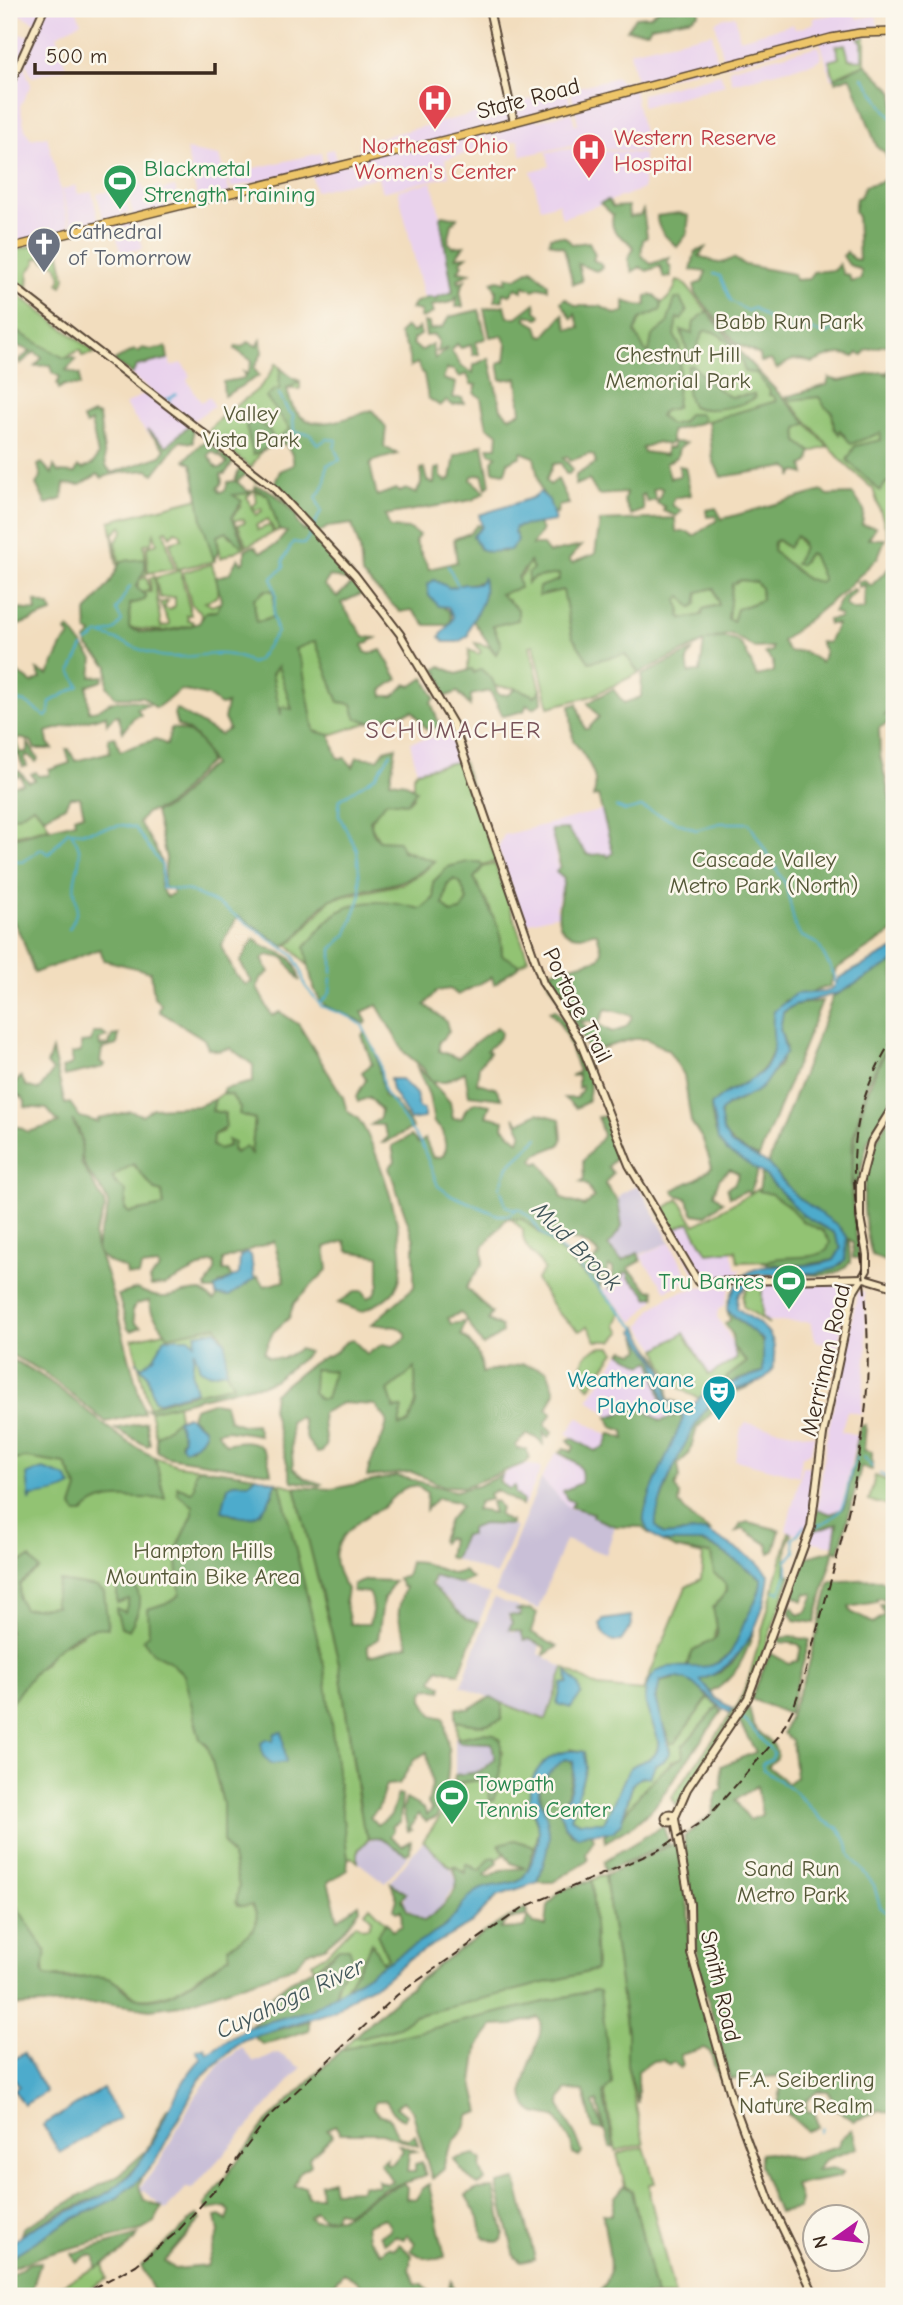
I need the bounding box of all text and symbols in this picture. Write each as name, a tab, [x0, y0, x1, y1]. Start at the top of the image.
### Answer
scale bar	[35, 32, 215, 76]
text: 500 m	[46, 44, 107, 68]
street label: State Road	[474, 72, 582, 125]
hospital icon: Northeast Ohio Women's Center	[416, 82, 454, 131]
place label: Western Reserve Hospital	[614, 124, 776, 177]
hospital icon: Western Reserve Hospital	[570, 131, 608, 180]
place label: Northeast Ohio Women's Center	[354, 132, 516, 185]
place label: Blackmetal Strength Training	[144, 155, 316, 208]
sports icon: Blackmetal Strength Training	[101, 162, 139, 211]
place label: Cathedral of Tomorrow	[68, 218, 191, 271]
church icon: Cathedral of Tomorrow	[25, 225, 63, 274]
park label: Babb Run Park	[715, 308, 863, 335]
park label: Chestnut Hill Memorial Park	[606, 341, 750, 394]
park label: Valley Vista Park	[203, 400, 299, 453]
district label: SCHUMACHER	[366, 716, 542, 744]
park label: Cascade Valley Metro Park (North)	[670, 846, 858, 899]
street label: Portage Trail	[537, 943, 618, 1067]
water label: Mud Brook	[526, 1195, 628, 1297]
sports icon: Tru Barres	[770, 1262, 808, 1311]
place label: Tru Barres	[658, 1268, 764, 1295]
street label: Merriman Road	[795, 1281, 856, 1439]
place label: Weathervane Playhouse	[567, 1366, 694, 1419]
theatre icon: Weathervane Playhouse	[700, 1373, 738, 1422]
park label: Hampton Hills Mountain Bike Area	[106, 1537, 300, 1590]
place label: Towpath Tennis Center	[476, 1770, 611, 1823]
sports icon: Towpath Tennis Center	[433, 1777, 471, 1826]
park label: Sand Run Metro Park	[737, 1855, 847, 1908]
street label: Smith Road	[695, 1928, 746, 2044]
water label: Cuyahoga River	[211, 1951, 370, 2045]
park label: F.A. Seiberling Nature Realm	[737, 2066, 875, 2119]
north arrow	[802, 2204, 872, 2274]
text: N	[808, 2233, 833, 2251]

